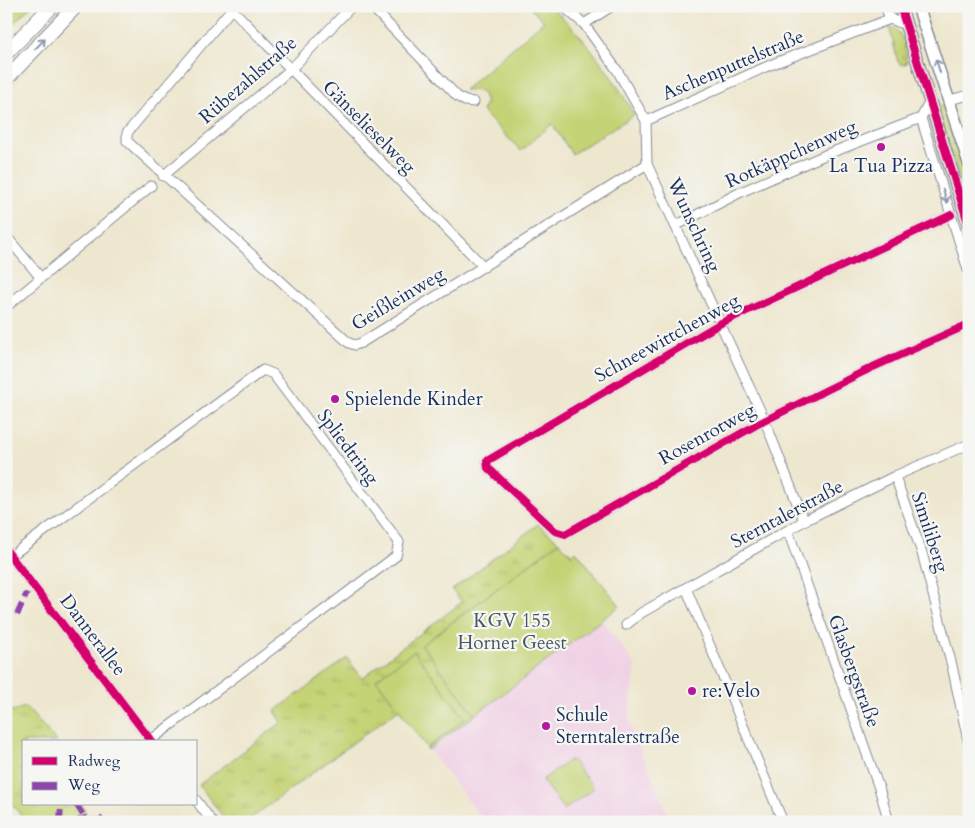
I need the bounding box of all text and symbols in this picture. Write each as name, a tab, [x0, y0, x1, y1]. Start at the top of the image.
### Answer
street label: Aschenputtelstraße	[658, 23, 808, 107]
street label: Rübezahlstraße	[194, 30, 302, 130]
one-way arrow	[34, 37, 46, 50]
one-way arrow	[933, 59, 942, 75]
street label: Gänselieselweg	[317, 75, 422, 180]
street label: Rotkäppchenweg	[721, 113, 861, 195]
marker: La Tua Pizza	[875, 141, 887, 153]
place label: La Tua Pizza	[829, 153, 933, 179]
street label: Wunschring	[660, 173, 727, 277]
one-way arrow	[940, 188, 950, 204]
street label: Geißleinweg	[347, 261, 450, 337]
street label: Schneewittchenweg	[590, 287, 745, 389]
place label: Spielende Kinder	[345, 386, 483, 412]
marker: Spielende Kinder	[329, 393, 341, 405]
street label: Rosenrotweg	[654, 397, 760, 471]
street label: Spliedtring	[311, 404, 385, 490]
street label: Sterntalerstraße	[726, 473, 848, 555]
street label: Similiberg	[905, 489, 955, 576]
street label: Dannerallee	[54, 589, 132, 681]
park label: KGV 155 Horner Geest	[457, 608, 567, 656]
street label: Glasbergstraße	[822, 611, 886, 731]
place label: re:Velo	[702, 678, 760, 704]
marker: re:Velo	[686, 685, 698, 697]
place label: Schule Sterntalerstraße	[556, 702, 680, 750]
marker: Schule Sterntalerstraße	[540, 720, 552, 732]
legend	[22, 740, 198, 806]
text: Radweg	[68, 751, 121, 771]
text: Weg	[67, 775, 100, 795]

